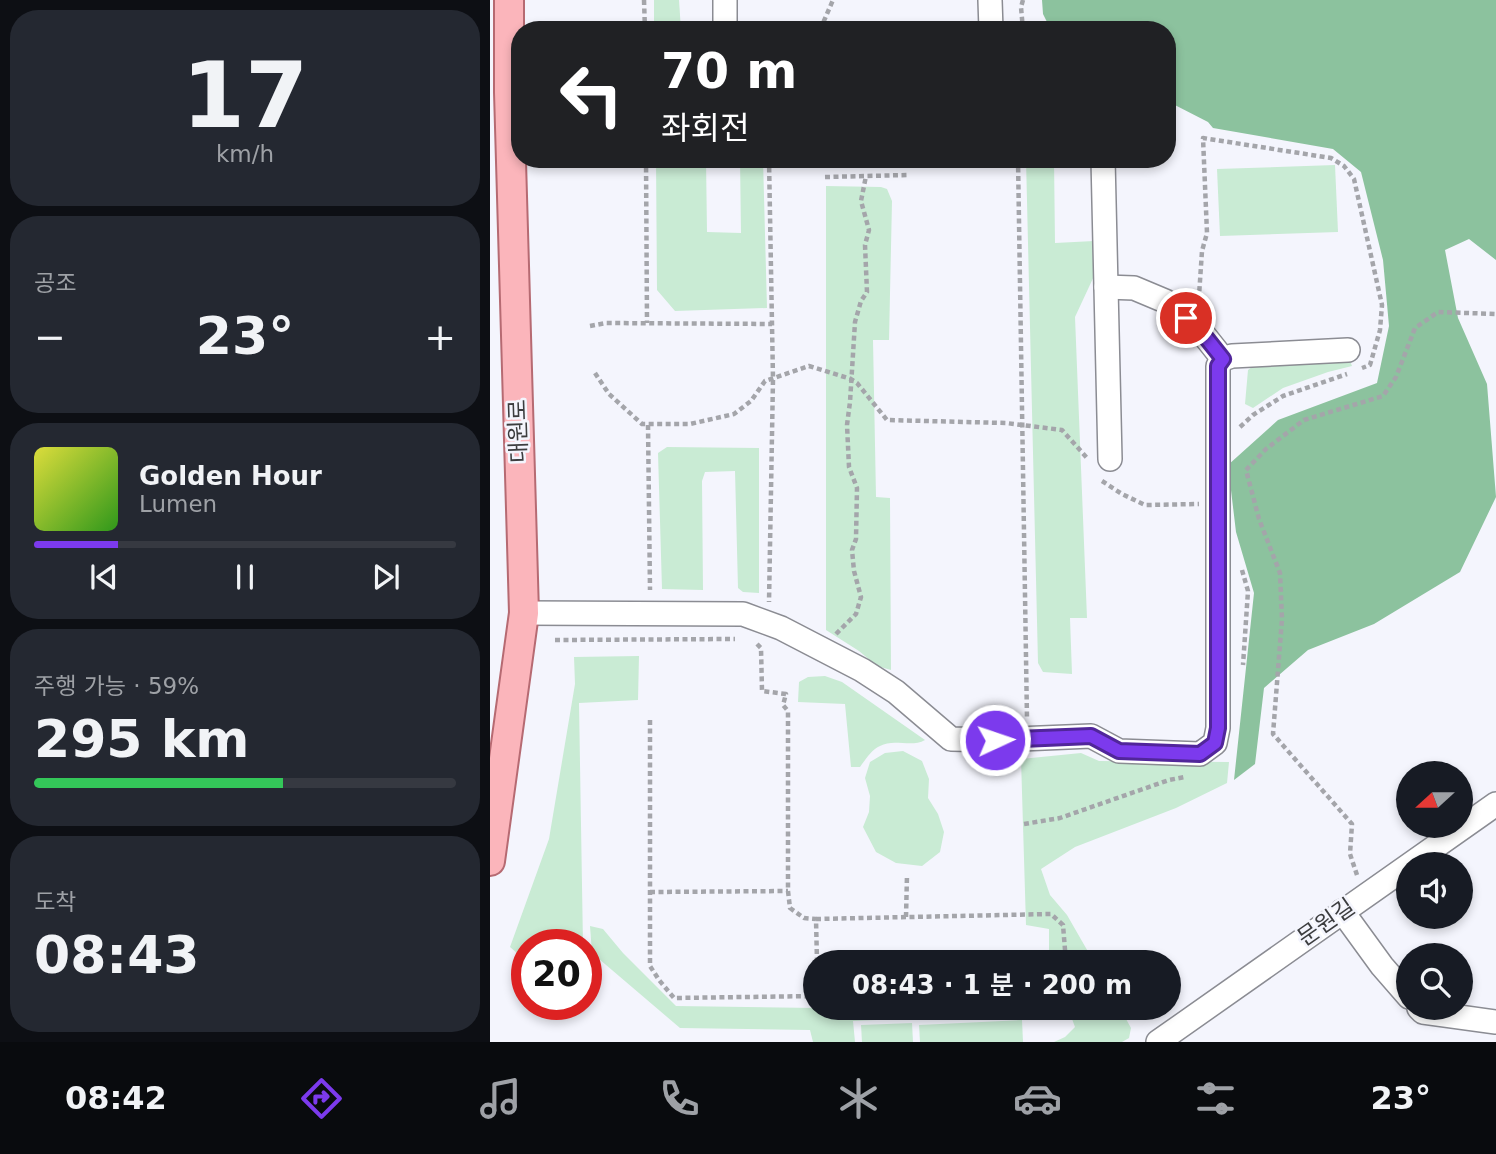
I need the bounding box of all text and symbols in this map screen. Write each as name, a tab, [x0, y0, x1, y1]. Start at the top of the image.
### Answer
text: 17	[182, 43, 308, 148]
text: 70 m	[661, 43, 797, 100]
icon: left	[546, 49, 637, 140]
text: 좌회전	[661, 109, 749, 147]
text: km/h	[216, 141, 274, 167]
text: 공조	[34, 270, 76, 296]
pin	[1156, 288, 1216, 348]
icon: arrive	[1167, 299, 1205, 337]
text: 23°	[196, 306, 294, 366]
text: −	[34, 315, 66, 359]
text: +	[424, 315, 456, 359]
street label: 대원로	[504, 399, 532, 463]
text: Golden Hour	[139, 461, 322, 491]
text: Lumen	[139, 491, 217, 517]
icon: previous	[85, 558, 123, 596]
icon: pause	[226, 558, 264, 596]
icon: next	[367, 558, 405, 596]
text: 주행 가능 · 59%	[34, 673, 199, 699]
position arrow	[958, 703, 1032, 777]
text: 295 km	[34, 709, 249, 769]
north arrow	[1396, 761, 1474, 838]
map controls	[1396, 761, 1473, 1020]
button: sound	[1396, 852, 1473, 929]
text: 도착	[34, 889, 76, 915]
street label: 문원길	[1293, 893, 1359, 951]
text: 08:43	[34, 925, 200, 985]
speed limit sign: 20	[511, 929, 602, 1020]
button: search	[1396, 943, 1473, 1020]
text: 08:43 · 1 분 · 200 m	[852, 970, 1132, 1000]
icon: directions	[297, 1074, 346, 1123]
icon: music	[476, 1074, 525, 1123]
icon: phone	[655, 1074, 704, 1123]
icon: climate	[834, 1074, 883, 1123]
icon: car	[1013, 1074, 1062, 1123]
icon: filters	[1191, 1074, 1240, 1123]
text: 08:42	[65, 1079, 167, 1117]
text: 23°	[1370, 1079, 1431, 1117]

